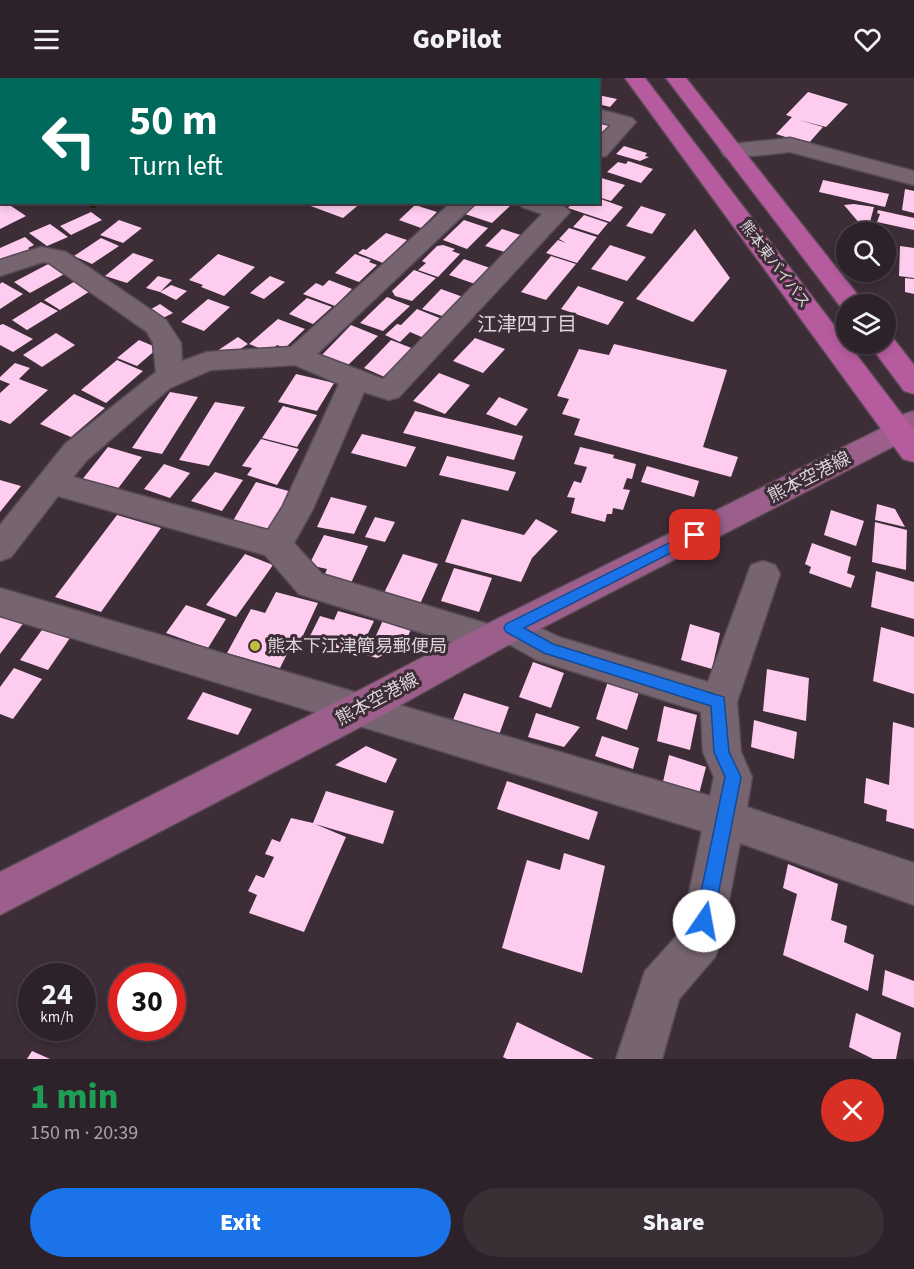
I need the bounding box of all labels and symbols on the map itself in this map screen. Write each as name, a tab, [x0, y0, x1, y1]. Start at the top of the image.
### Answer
street label: 熊本東バイパス	[735, 216, 814, 312]
district label: 江津四丁目	[477, 311, 577, 339]
street label: 熊本空港線	[763, 446, 855, 509]
pin	[669, 509, 720, 560]
place label: 熊本下江津簡易郵便局	[267, 634, 447, 659]
marker: 熊本下江津簡易郵便局	[248, 639, 262, 653]
street label: 熊本空港線	[332, 667, 423, 732]
position arrow	[672, 889, 736, 953]
speed limit sign: 30	[108, 963, 186, 1041]

